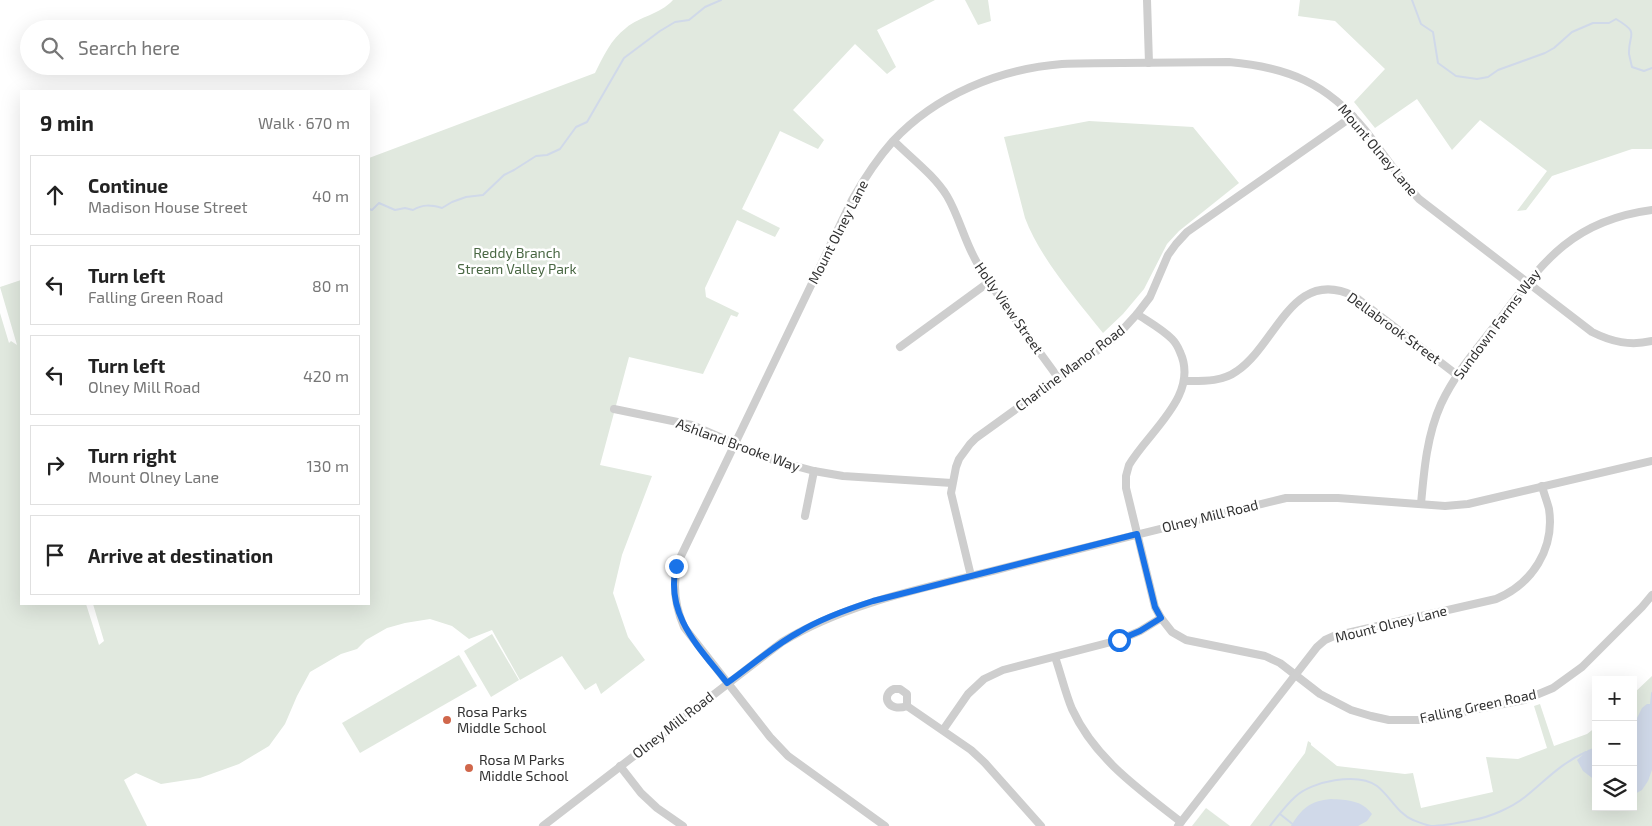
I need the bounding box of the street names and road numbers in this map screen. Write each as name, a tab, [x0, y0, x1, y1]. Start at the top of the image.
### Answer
street label: Mount Olney Lane	[1335, 100, 1422, 199]
street label: Mount Olney Lane	[804, 177, 871, 287]
street label: Holly View Street	[971, 259, 1047, 357]
street label: Sundown Farms Way	[1450, 265, 1544, 382]
street label: Dellabrook Street	[1344, 288, 1444, 367]
street label: Charline Manor Road	[1012, 321, 1128, 414]
street label: Ashland Brooke Way	[674, 414, 803, 475]
street label: Olney Mill Road	[1160, 495, 1260, 536]
street label: Mount Olney Lane	[1333, 601, 1449, 646]
street label: Falling Green Road	[1418, 685, 1538, 726]
street label: Olney Mill Road	[629, 688, 717, 762]

